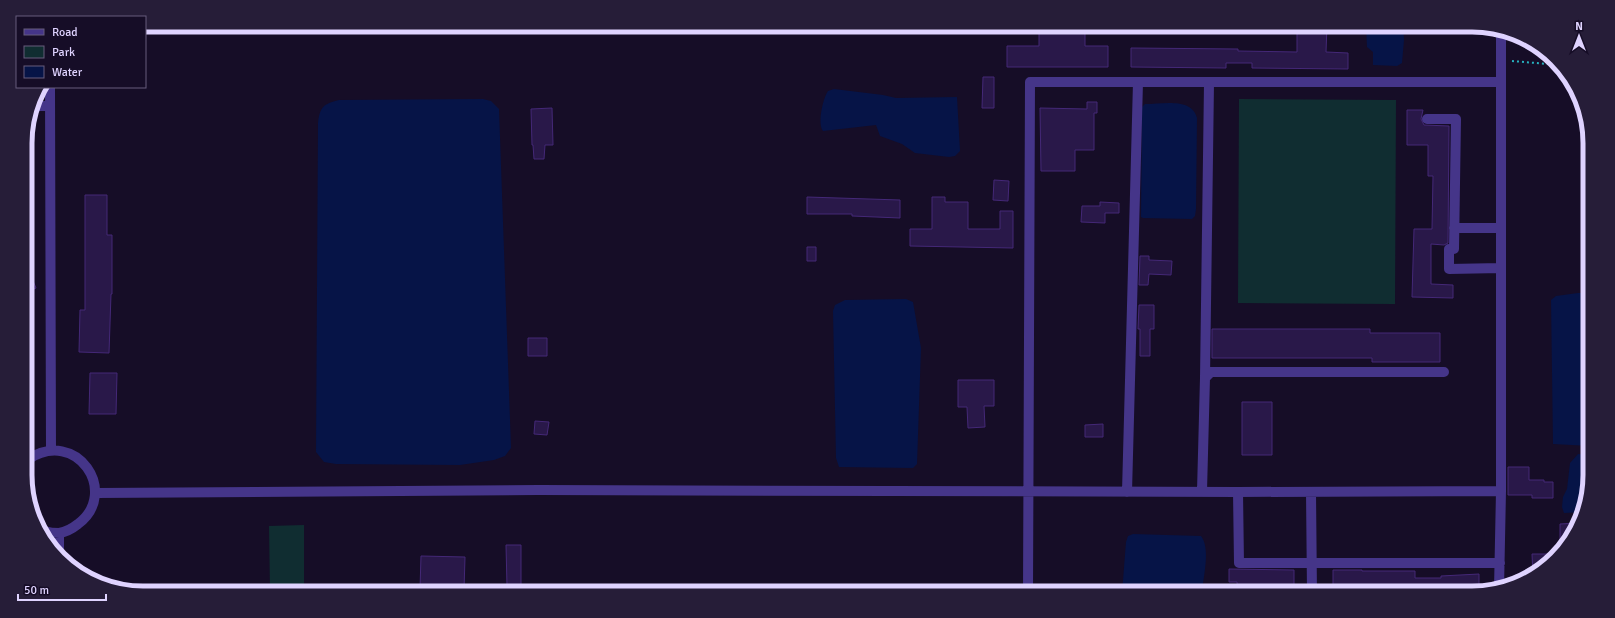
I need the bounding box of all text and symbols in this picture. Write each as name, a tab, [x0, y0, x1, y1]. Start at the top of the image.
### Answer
legend	[16, 16, 146, 88]
north arrow	[1559, 16, 1599, 56]
text: N	[1575, 20, 1583, 33]
text: Road	[52, 25, 78, 40]
text: Park	[52, 45, 75, 60]
text: Water	[52, 65, 83, 80]
scale bar	[18, 576, 106, 602]
text: 50 m	[24, 583, 49, 598]

